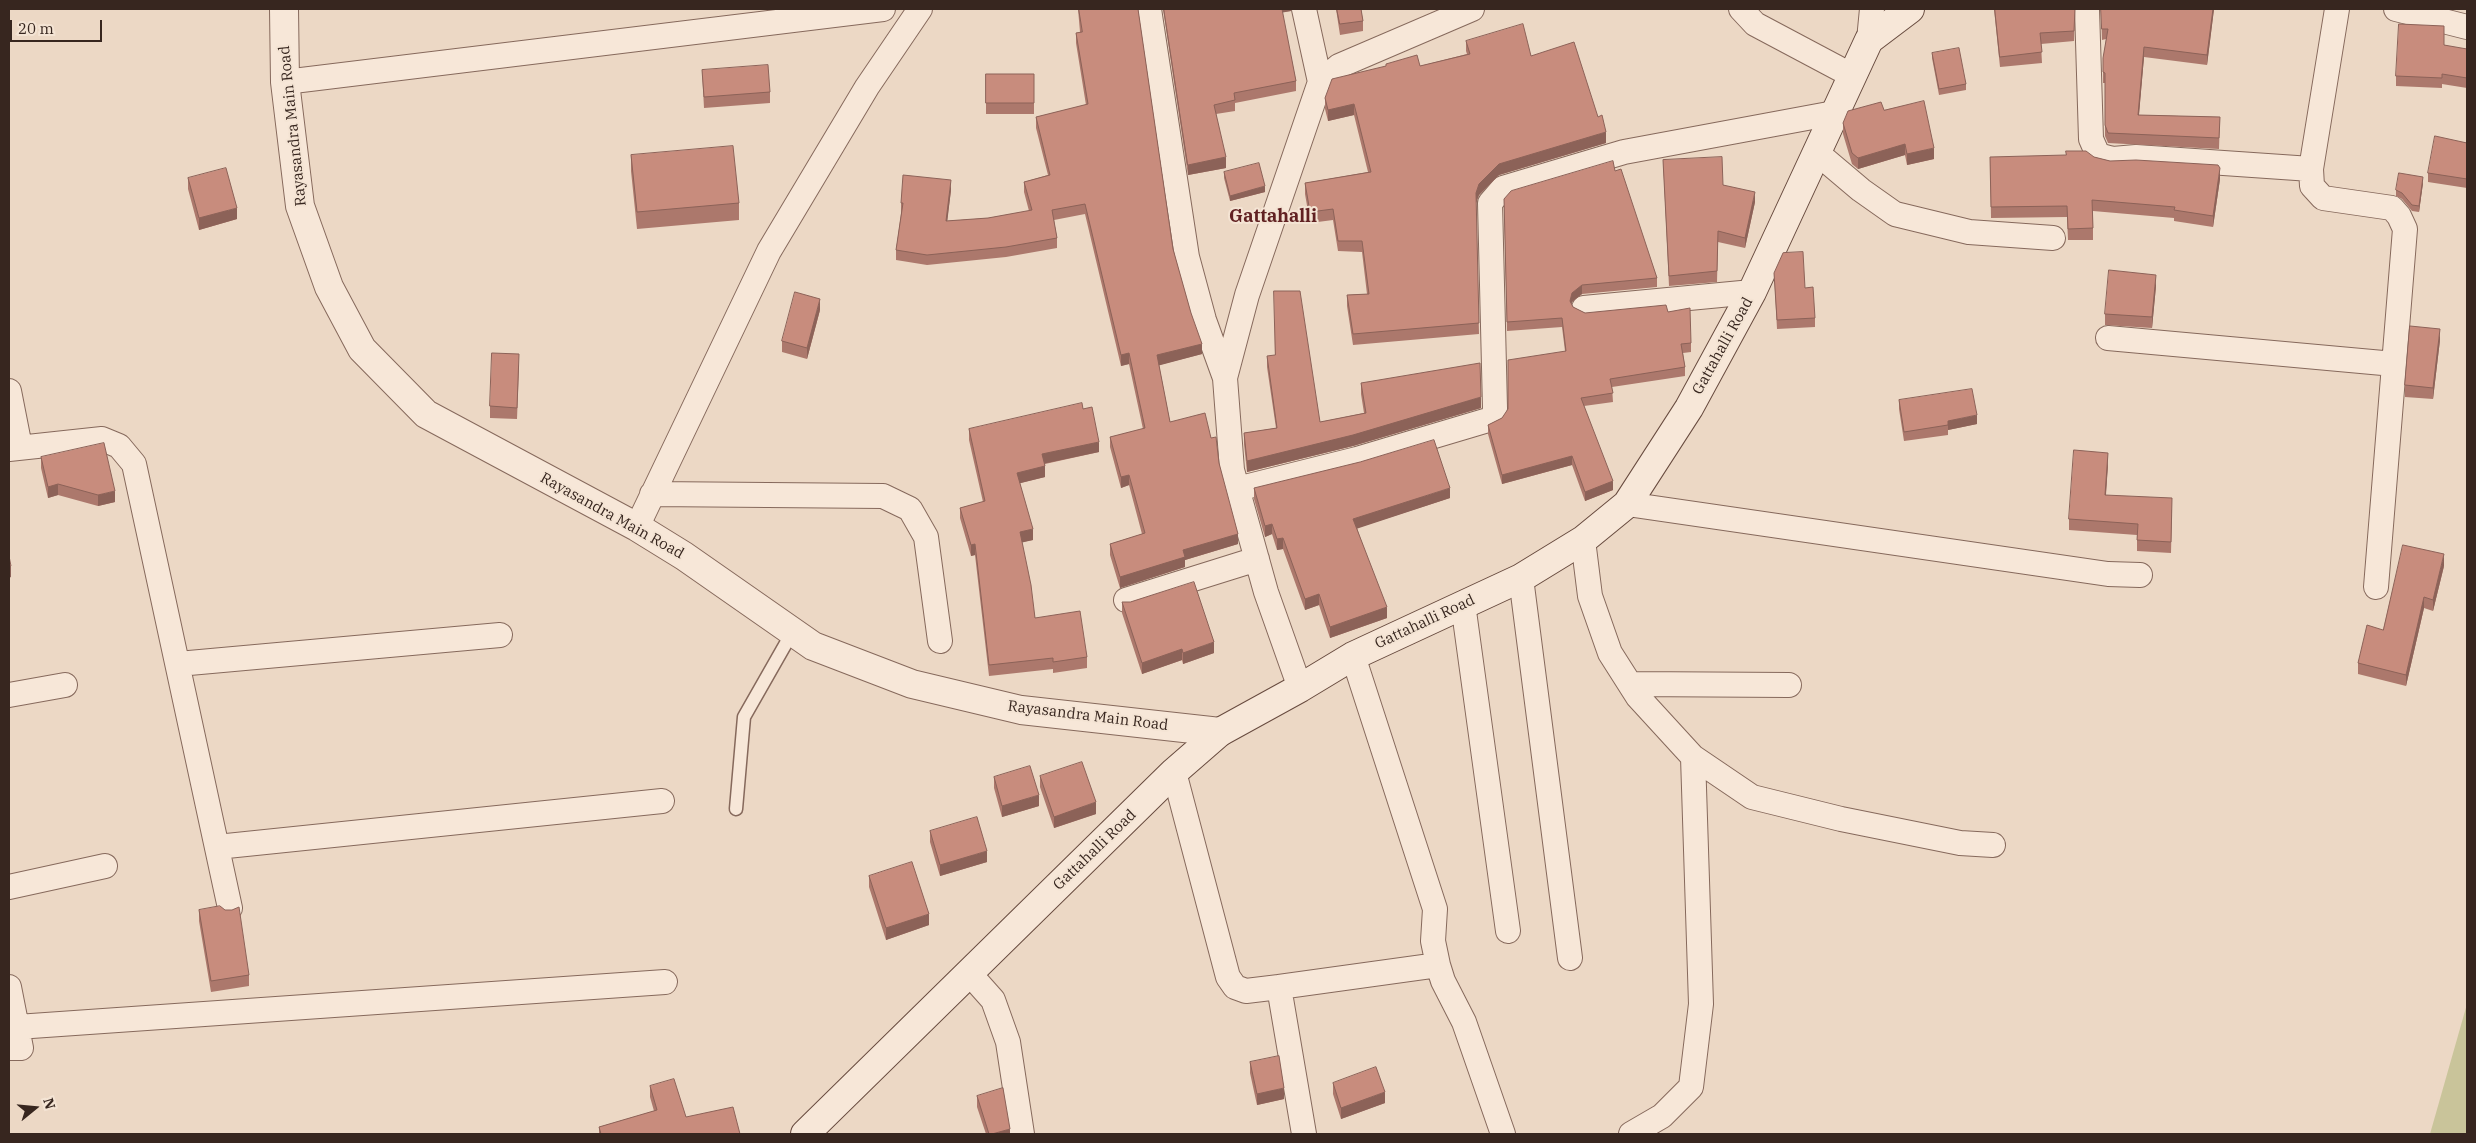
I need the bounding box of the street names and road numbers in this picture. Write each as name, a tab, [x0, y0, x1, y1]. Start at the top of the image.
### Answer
street label: Rayasandra Main Road	[276, 45, 310, 207]
street label: Gattahalli Road	[1689, 294, 1757, 398]
street label: Rayasandra Main Road	[537, 469, 687, 563]
street label: Gattahalli Road	[1372, 591, 1478, 653]
street label: Rayasandra Main Road	[1007, 697, 1169, 735]
street label: Gattahalli Road	[1050, 806, 1140, 894]

